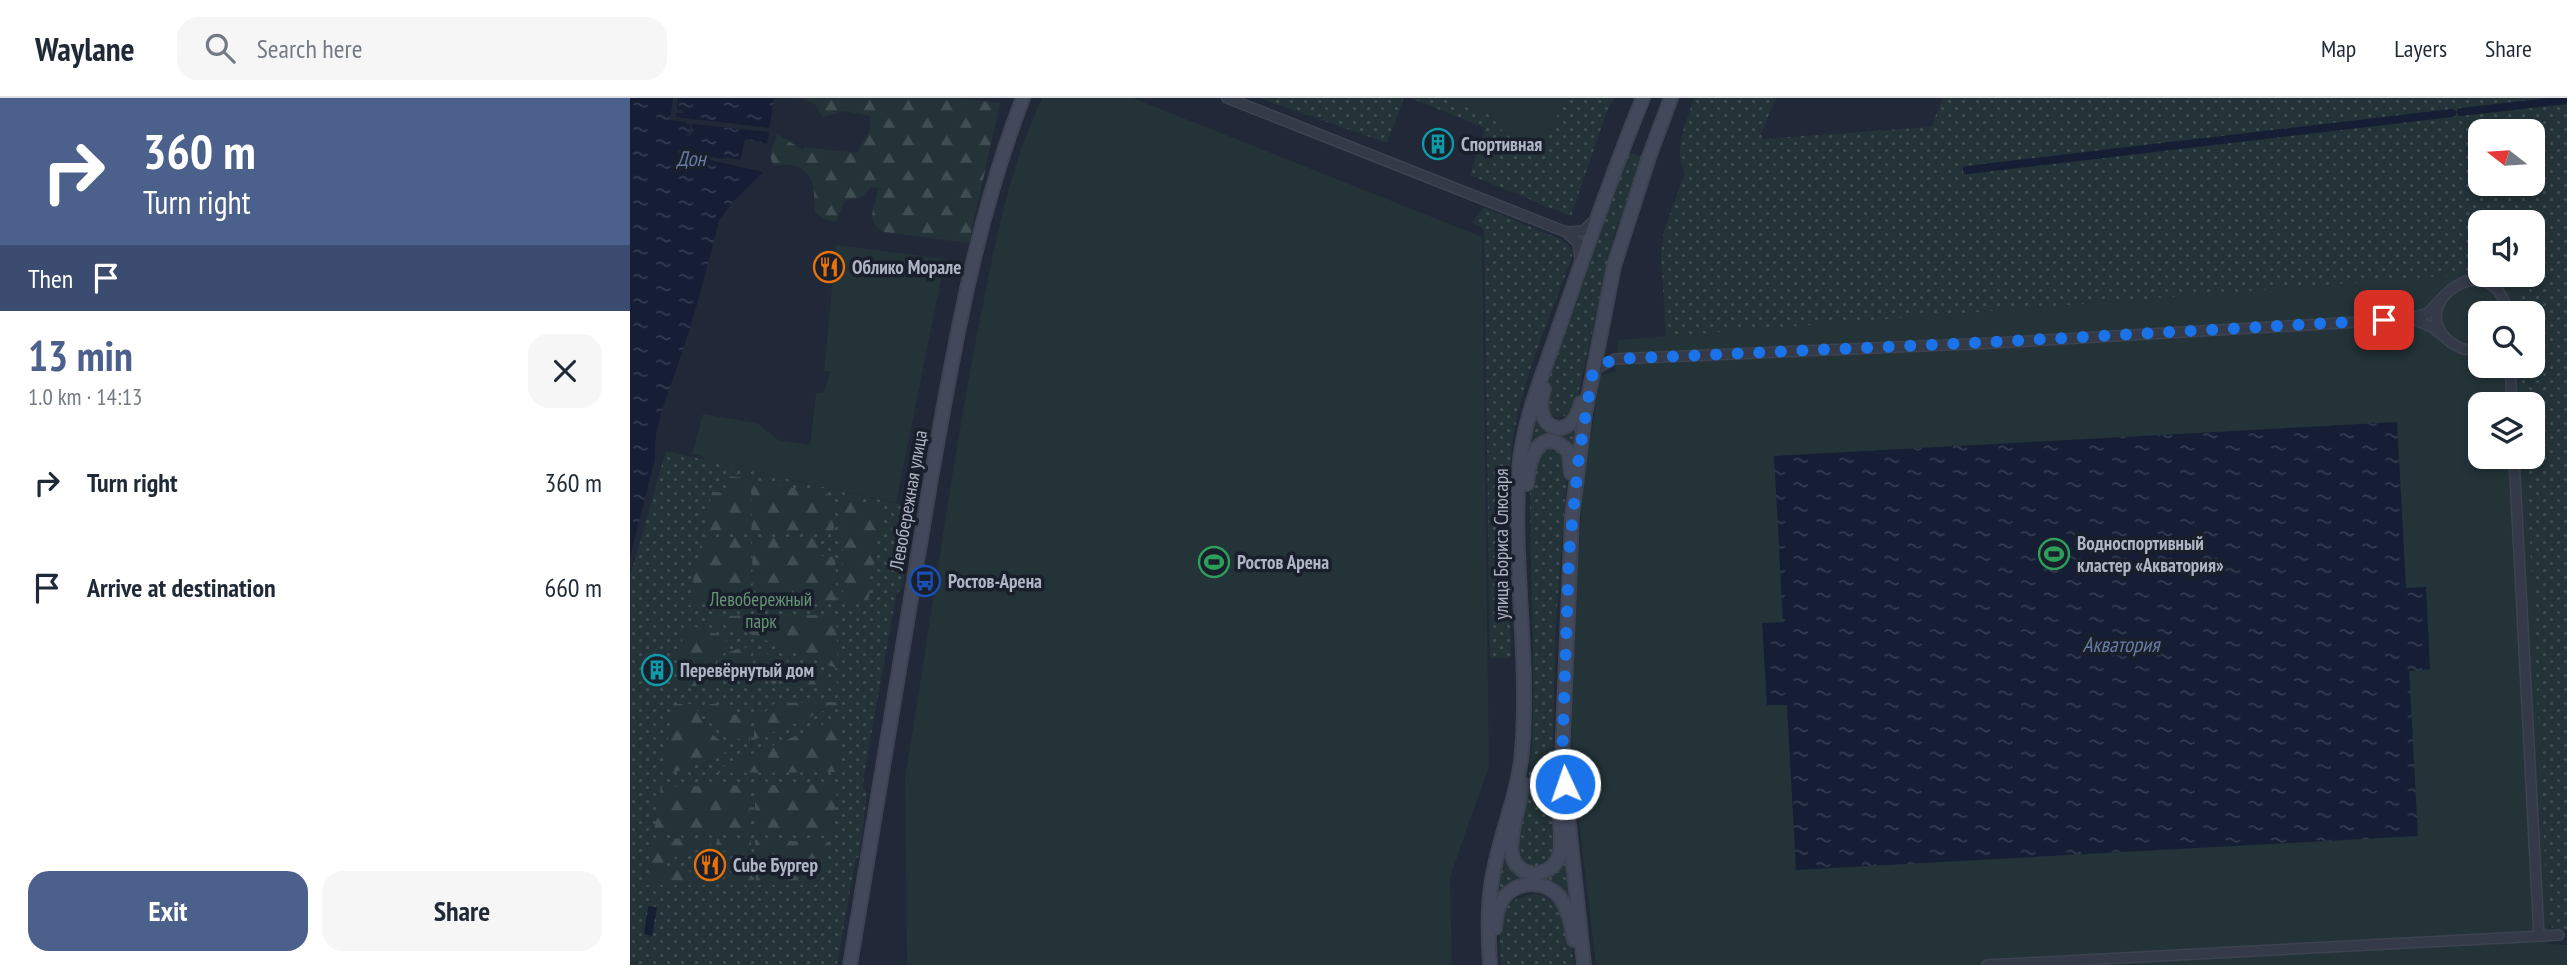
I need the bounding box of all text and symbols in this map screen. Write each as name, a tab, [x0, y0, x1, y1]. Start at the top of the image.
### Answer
search box	[177, 17, 667, 80]
text: Waylane	[35, 27, 135, 70]
icon: search	[201, 29, 239, 67]
text: Search here	[257, 32, 362, 65]
text: Map	[2321, 33, 2356, 64]
text: Layers	[2394, 33, 2447, 64]
text: Share	[2485, 33, 2532, 64]
text: 360 m	[143, 119, 256, 183]
north arrow	[2468, 119, 2544, 196]
map controls	[2468, 119, 2545, 469]
icon: right	[28, 126, 119, 217]
building icon: Спортивная	[1421, 127, 1455, 161]
place label: Спортивная	[1461, 132, 1542, 156]
water label: Дон	[675, 145, 707, 172]
text: Turn right	[143, 181, 251, 223]
button: sound	[2468, 210, 2545, 287]
restaurant icon: Облико Морале	[812, 250, 846, 284]
place label: Облико Морале	[852, 255, 961, 279]
icon: arrive	[87, 259, 125, 297]
text: Then	[28, 262, 73, 295]
pin	[2354, 290, 2414, 350]
icon: arrive	[2365, 301, 2403, 339]
button: search	[2468, 301, 2545, 378]
text: 13 min	[28, 328, 133, 383]
button: close	[528, 334, 602, 408]
text: 1.0 km · 14:13	[28, 382, 142, 411]
button: layers	[2468, 392, 2545, 469]
street label: Левобережная улица	[884, 428, 932, 573]
icon: right	[28, 464, 66, 502]
text: Turn right	[87, 466, 178, 499]
text: 360 m	[544, 466, 602, 499]
street label: улица Бориса Слюсаря	[1489, 468, 1513, 620]
place label: Водноспортивный кластер «Акватория»	[2077, 531, 2224, 577]
sports icon: Водноспортивный кластер «Акватория»	[2037, 537, 2071, 571]
sports icon: Ростов Арена	[1197, 545, 1231, 579]
place label: Ростов Арена	[1237, 550, 1329, 574]
bus stop icon: Ростов-Арена	[908, 564, 942, 598]
icon: arrive	[28, 569, 66, 607]
place label: Ростов-Арена	[948, 569, 1042, 593]
text: Arrive at destination	[87, 571, 276, 604]
text: 660 m	[544, 571, 602, 604]
park label: Левобережный парк	[709, 587, 812, 633]
water label: Акватория	[2083, 631, 2161, 658]
building icon: Перевёрнутый дом	[640, 653, 674, 687]
place label: Перевёрнутый дом	[680, 658, 814, 682]
position arrow	[1528, 747, 1602, 821]
restaurant icon: Cube Бургер	[693, 848, 727, 882]
place label: Cube Бургер	[733, 853, 818, 877]
button: Exit	[28, 871, 308, 951]
button: Share	[322, 871, 602, 951]

